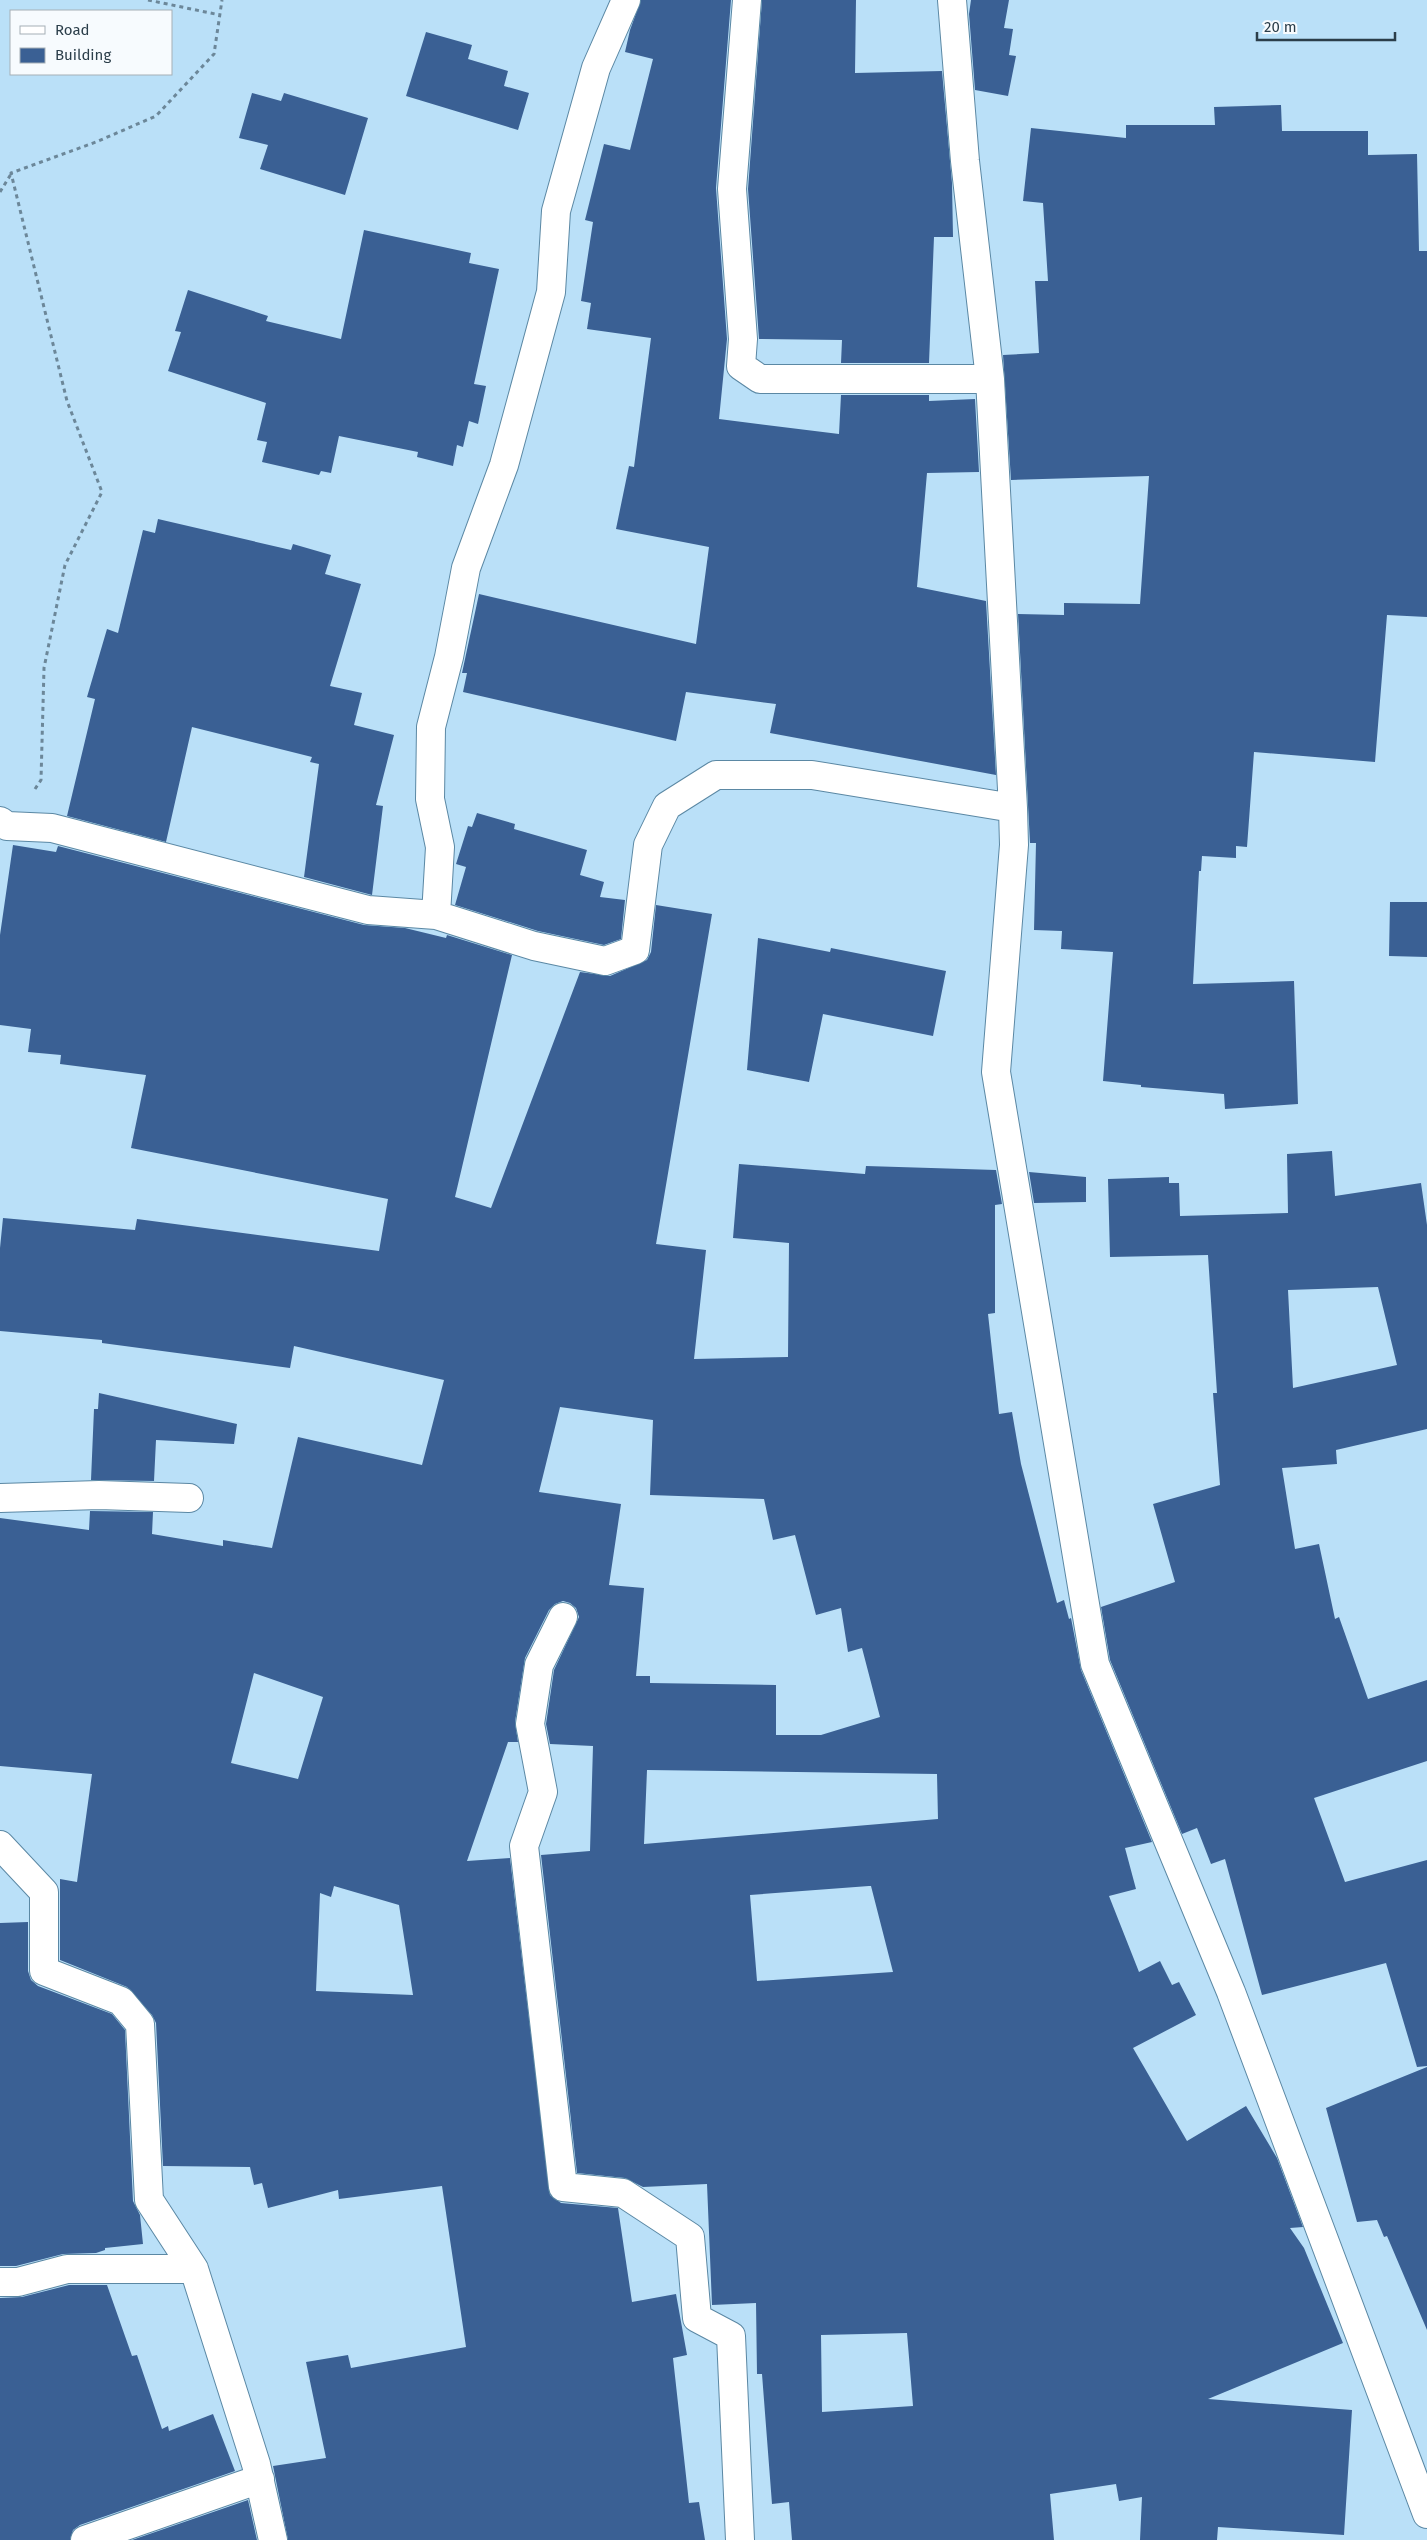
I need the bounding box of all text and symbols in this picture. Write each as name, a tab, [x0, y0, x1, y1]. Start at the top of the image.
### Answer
legend	[10, 10, 172, 75]
scale bar	[1257, 10, 1394, 42]
text: 20 m	[1264, 18, 1297, 36]
text: Road	[55, 21, 90, 39]
text: Building	[55, 46, 111, 64]

